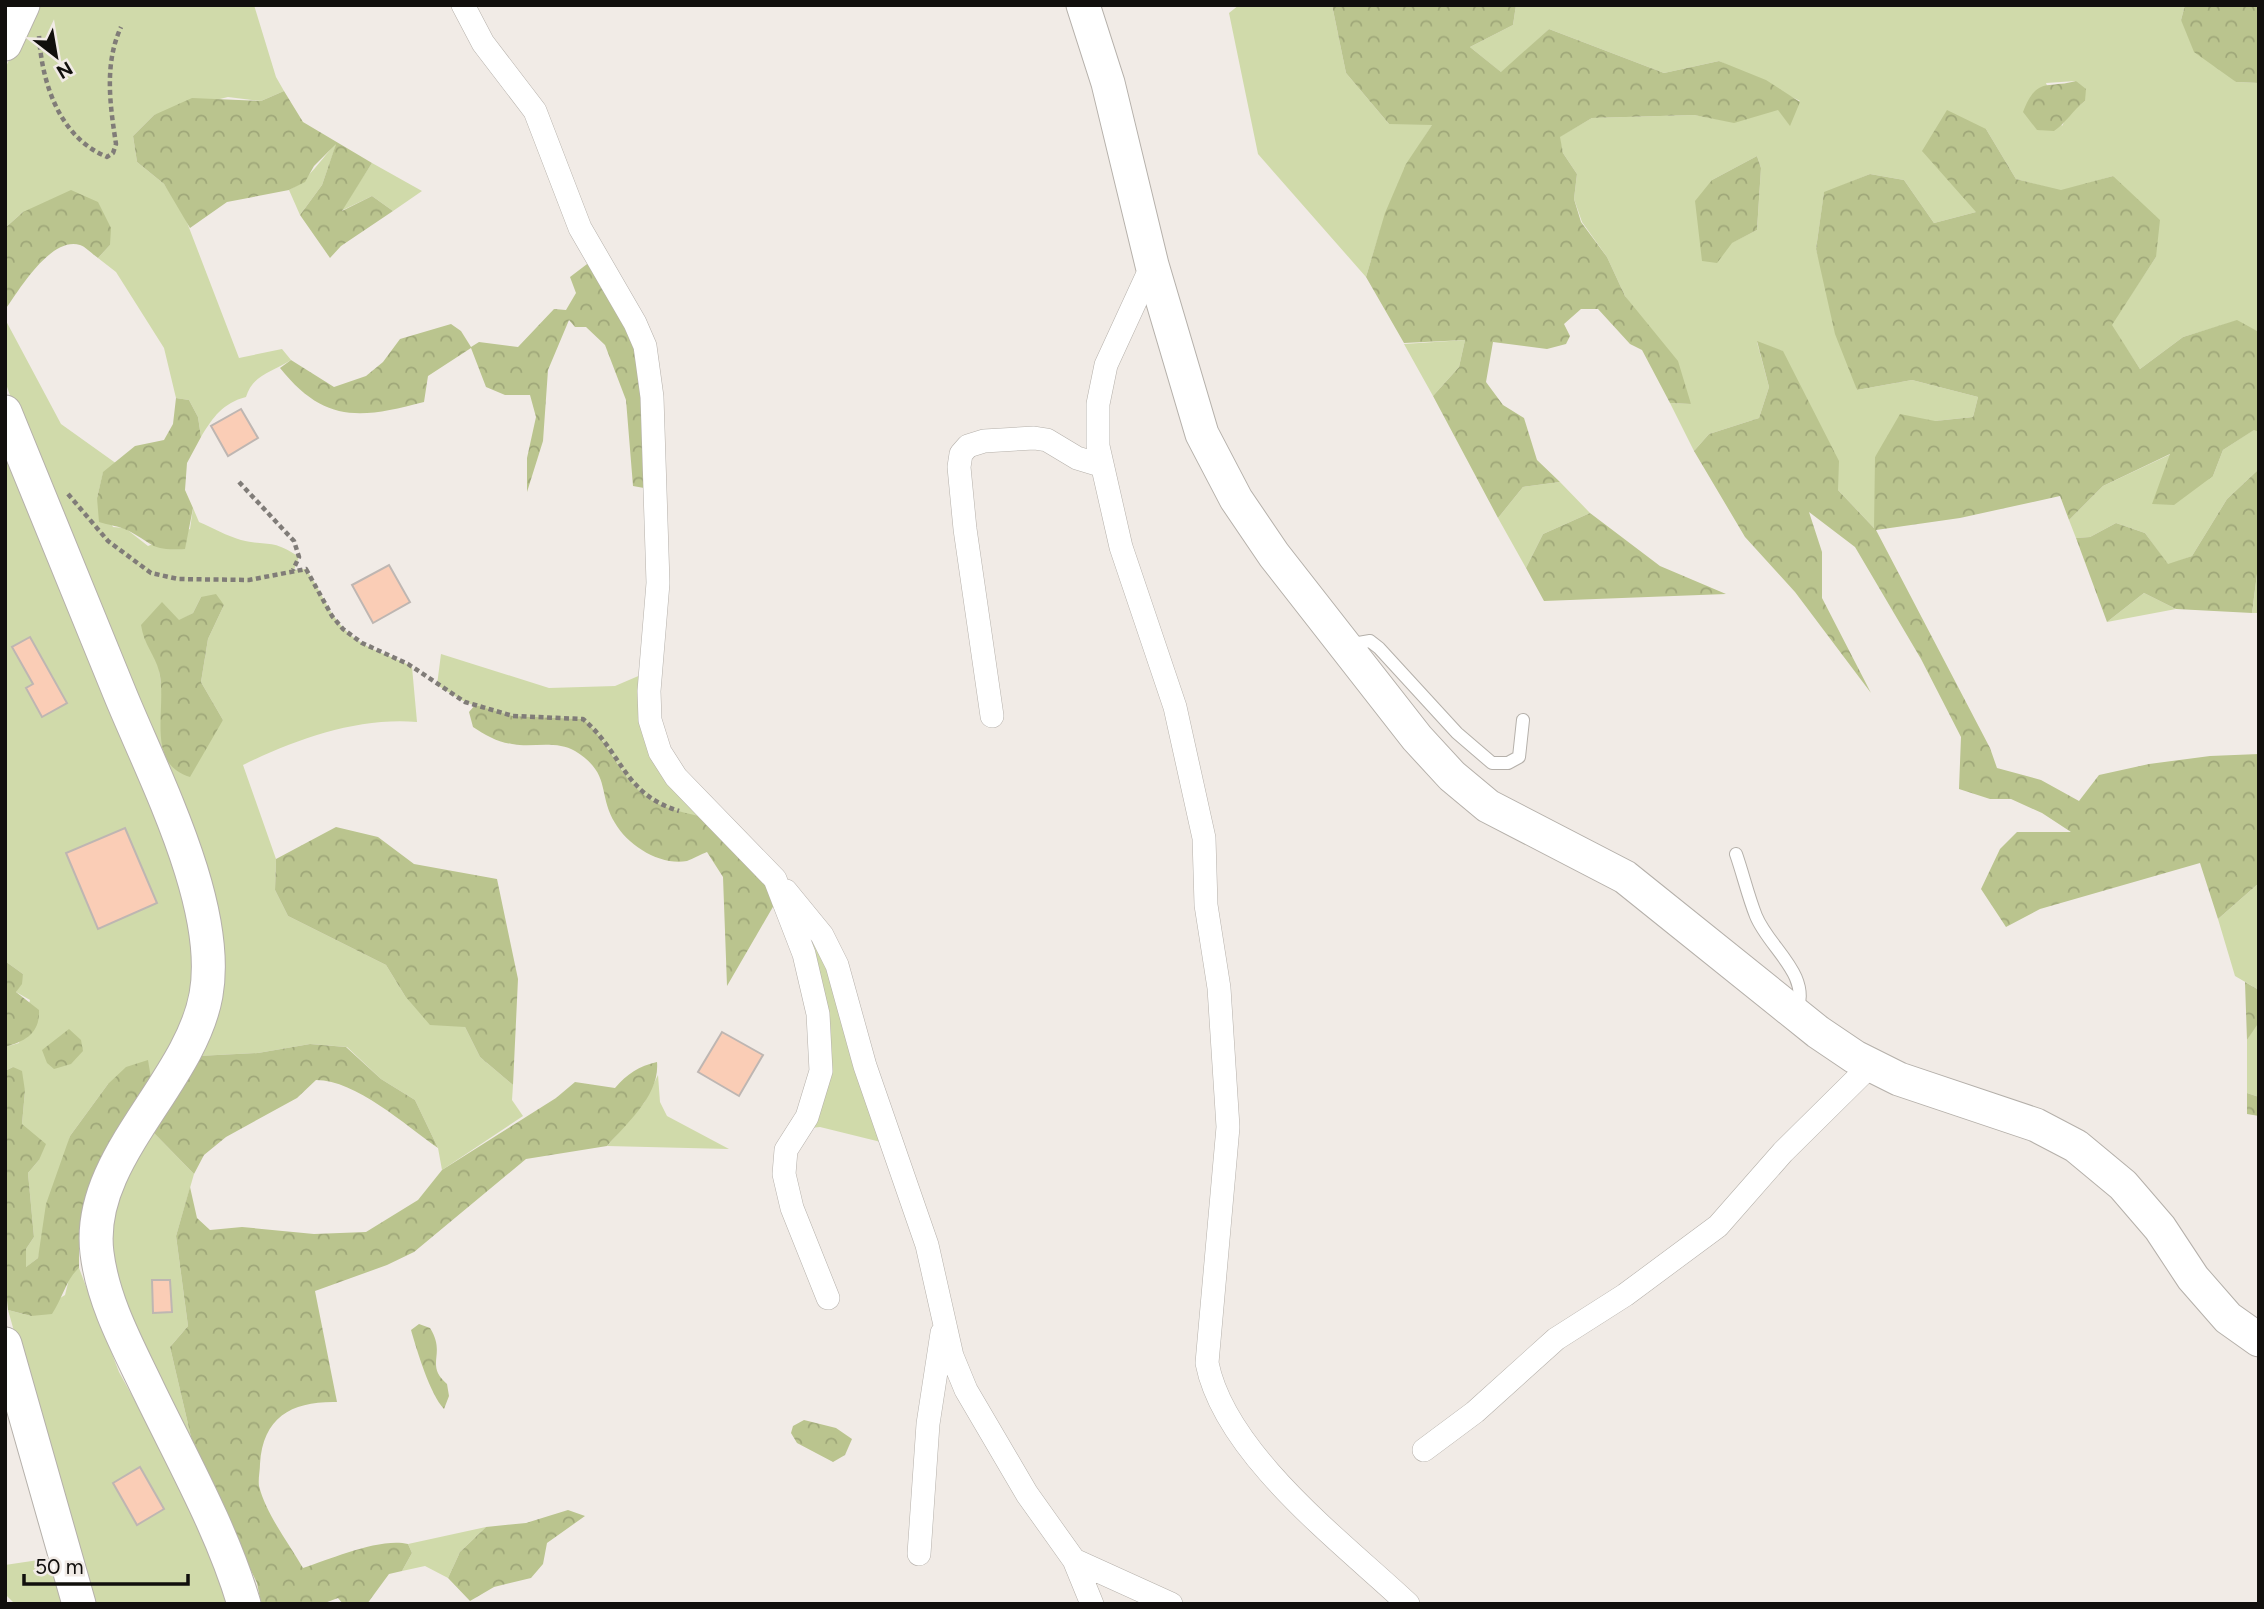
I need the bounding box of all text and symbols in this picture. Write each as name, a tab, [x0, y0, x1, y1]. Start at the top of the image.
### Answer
north arrow	[21, 21, 91, 91]
text: N	[52, 57, 77, 84]
scale bar	[24, 1542, 189, 1586]
text: 50 m	[35, 1554, 84, 1579]

